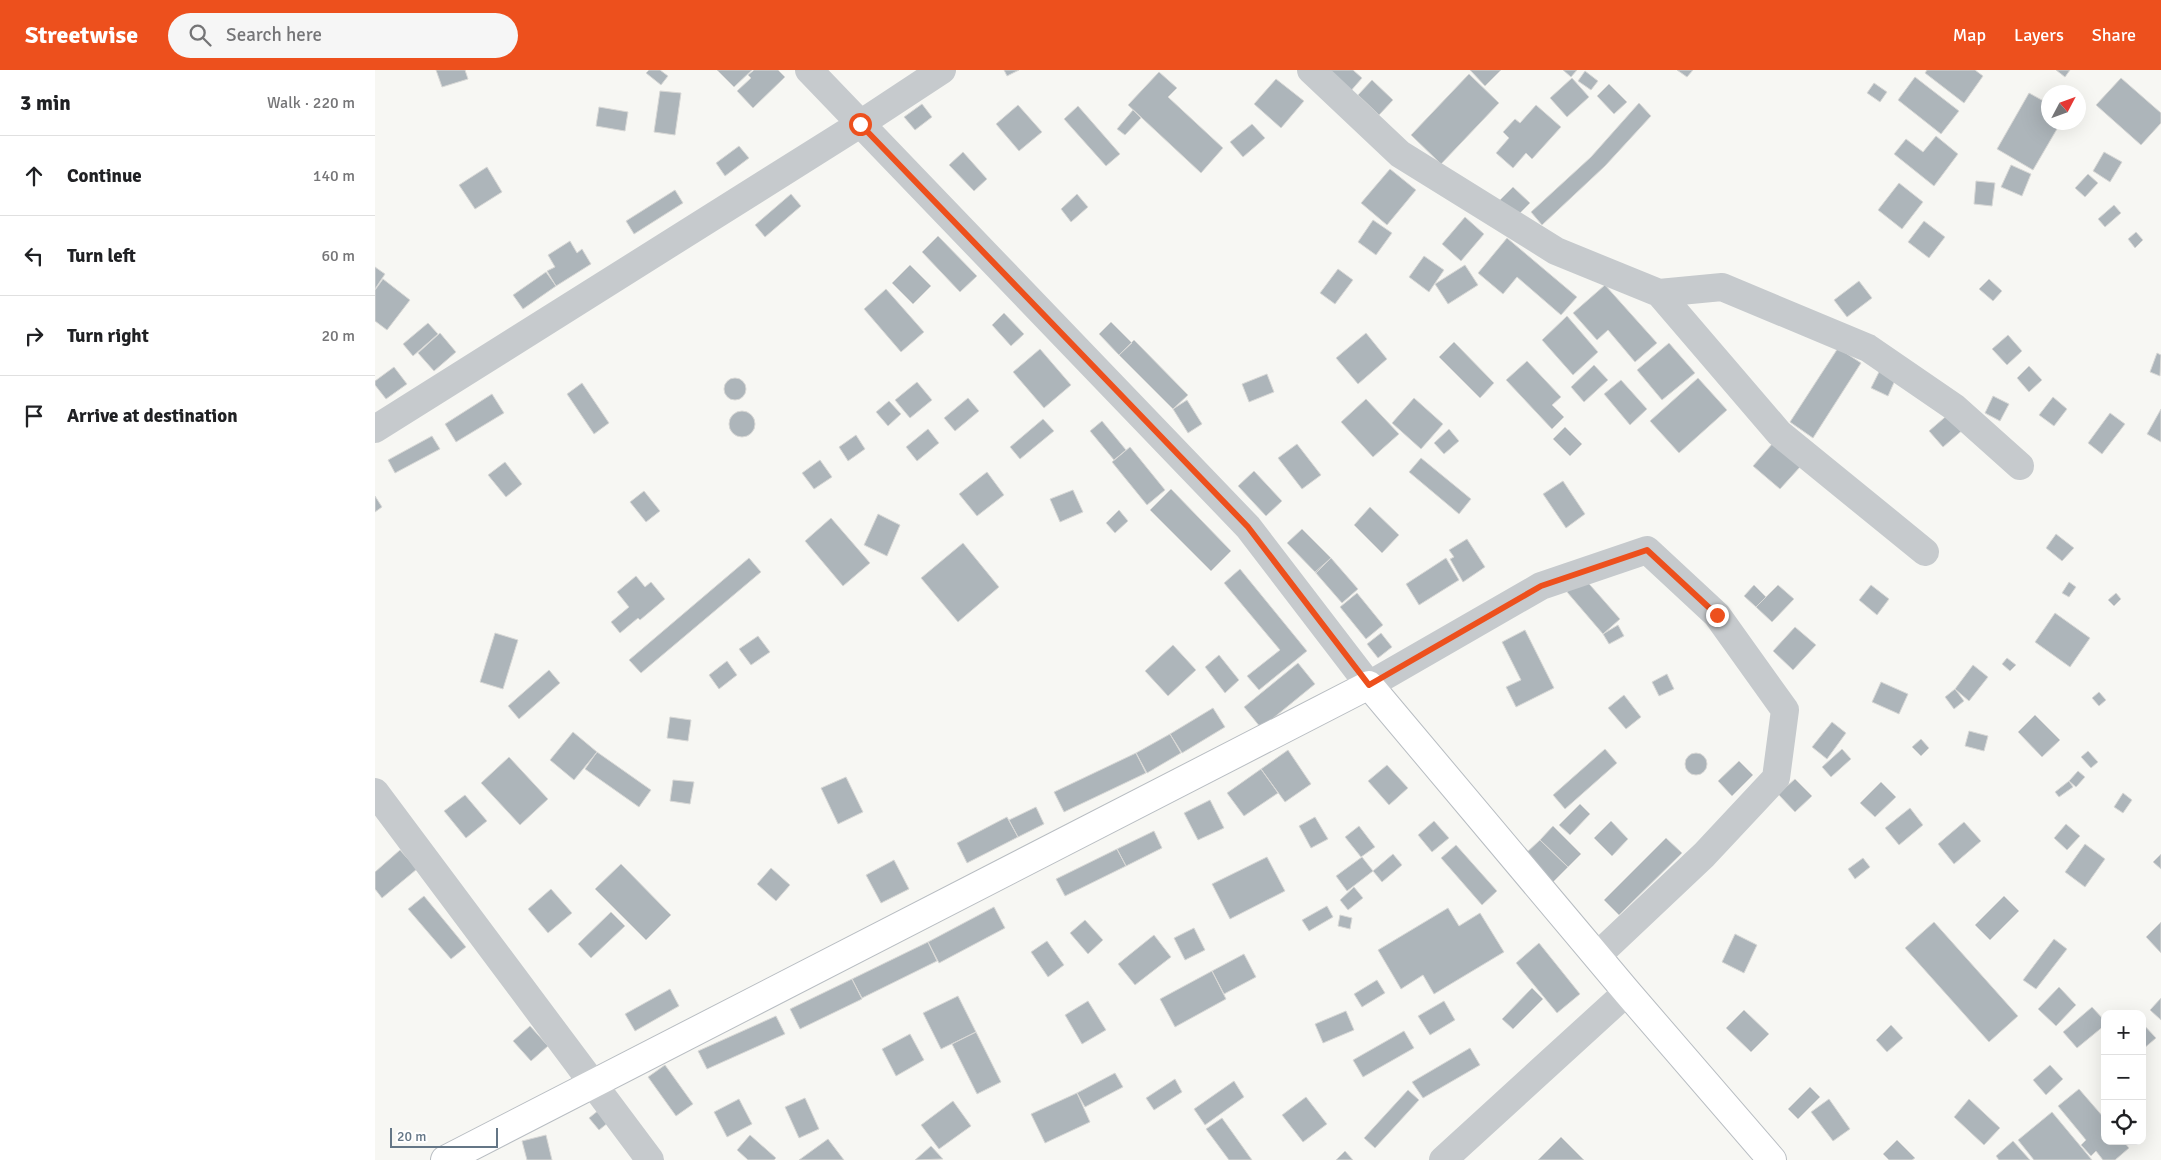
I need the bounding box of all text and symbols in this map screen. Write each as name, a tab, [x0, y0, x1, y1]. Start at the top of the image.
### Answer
search box	[168, 13, 518, 58]
text: Streetwise	[25, 20, 138, 50]
icon: search	[186, 21, 214, 49]
text: Search here	[226, 23, 322, 47]
text: Map	[1953, 24, 1986, 46]
text: Layers	[2014, 24, 2064, 46]
text: Share	[2092, 24, 2136, 46]
north arrow	[2041, 85, 2086, 130]
text: 3 min	[20, 90, 71, 116]
text: Walk · 220 m	[267, 93, 355, 113]
route start	[849, 113, 872, 136]
icon: ahead	[20, 162, 48, 190]
text: Continue	[67, 164, 142, 188]
text: 140 m	[313, 166, 355, 186]
icon: left	[20, 242, 48, 270]
text: Turn left	[67, 244, 136, 268]
text: 60 m	[321, 246, 355, 266]
icon: right	[20, 322, 48, 350]
text: Turn right	[67, 324, 149, 348]
text: 20 m	[321, 326, 355, 346]
icon: arrive	[20, 402, 48, 430]
text: Arrive at destination	[67, 404, 238, 428]
route end	[1706, 604, 1729, 627]
map controls	[2101, 1010, 2146, 1145]
button: +	[2101, 1010, 2146, 1055]
button: −	[2101, 1055, 2146, 1100]
button: locate	[2101, 1100, 2146, 1145]
scale bar	[390, 1125, 497, 1148]
text: 20 m	[397, 1128, 426, 1145]

